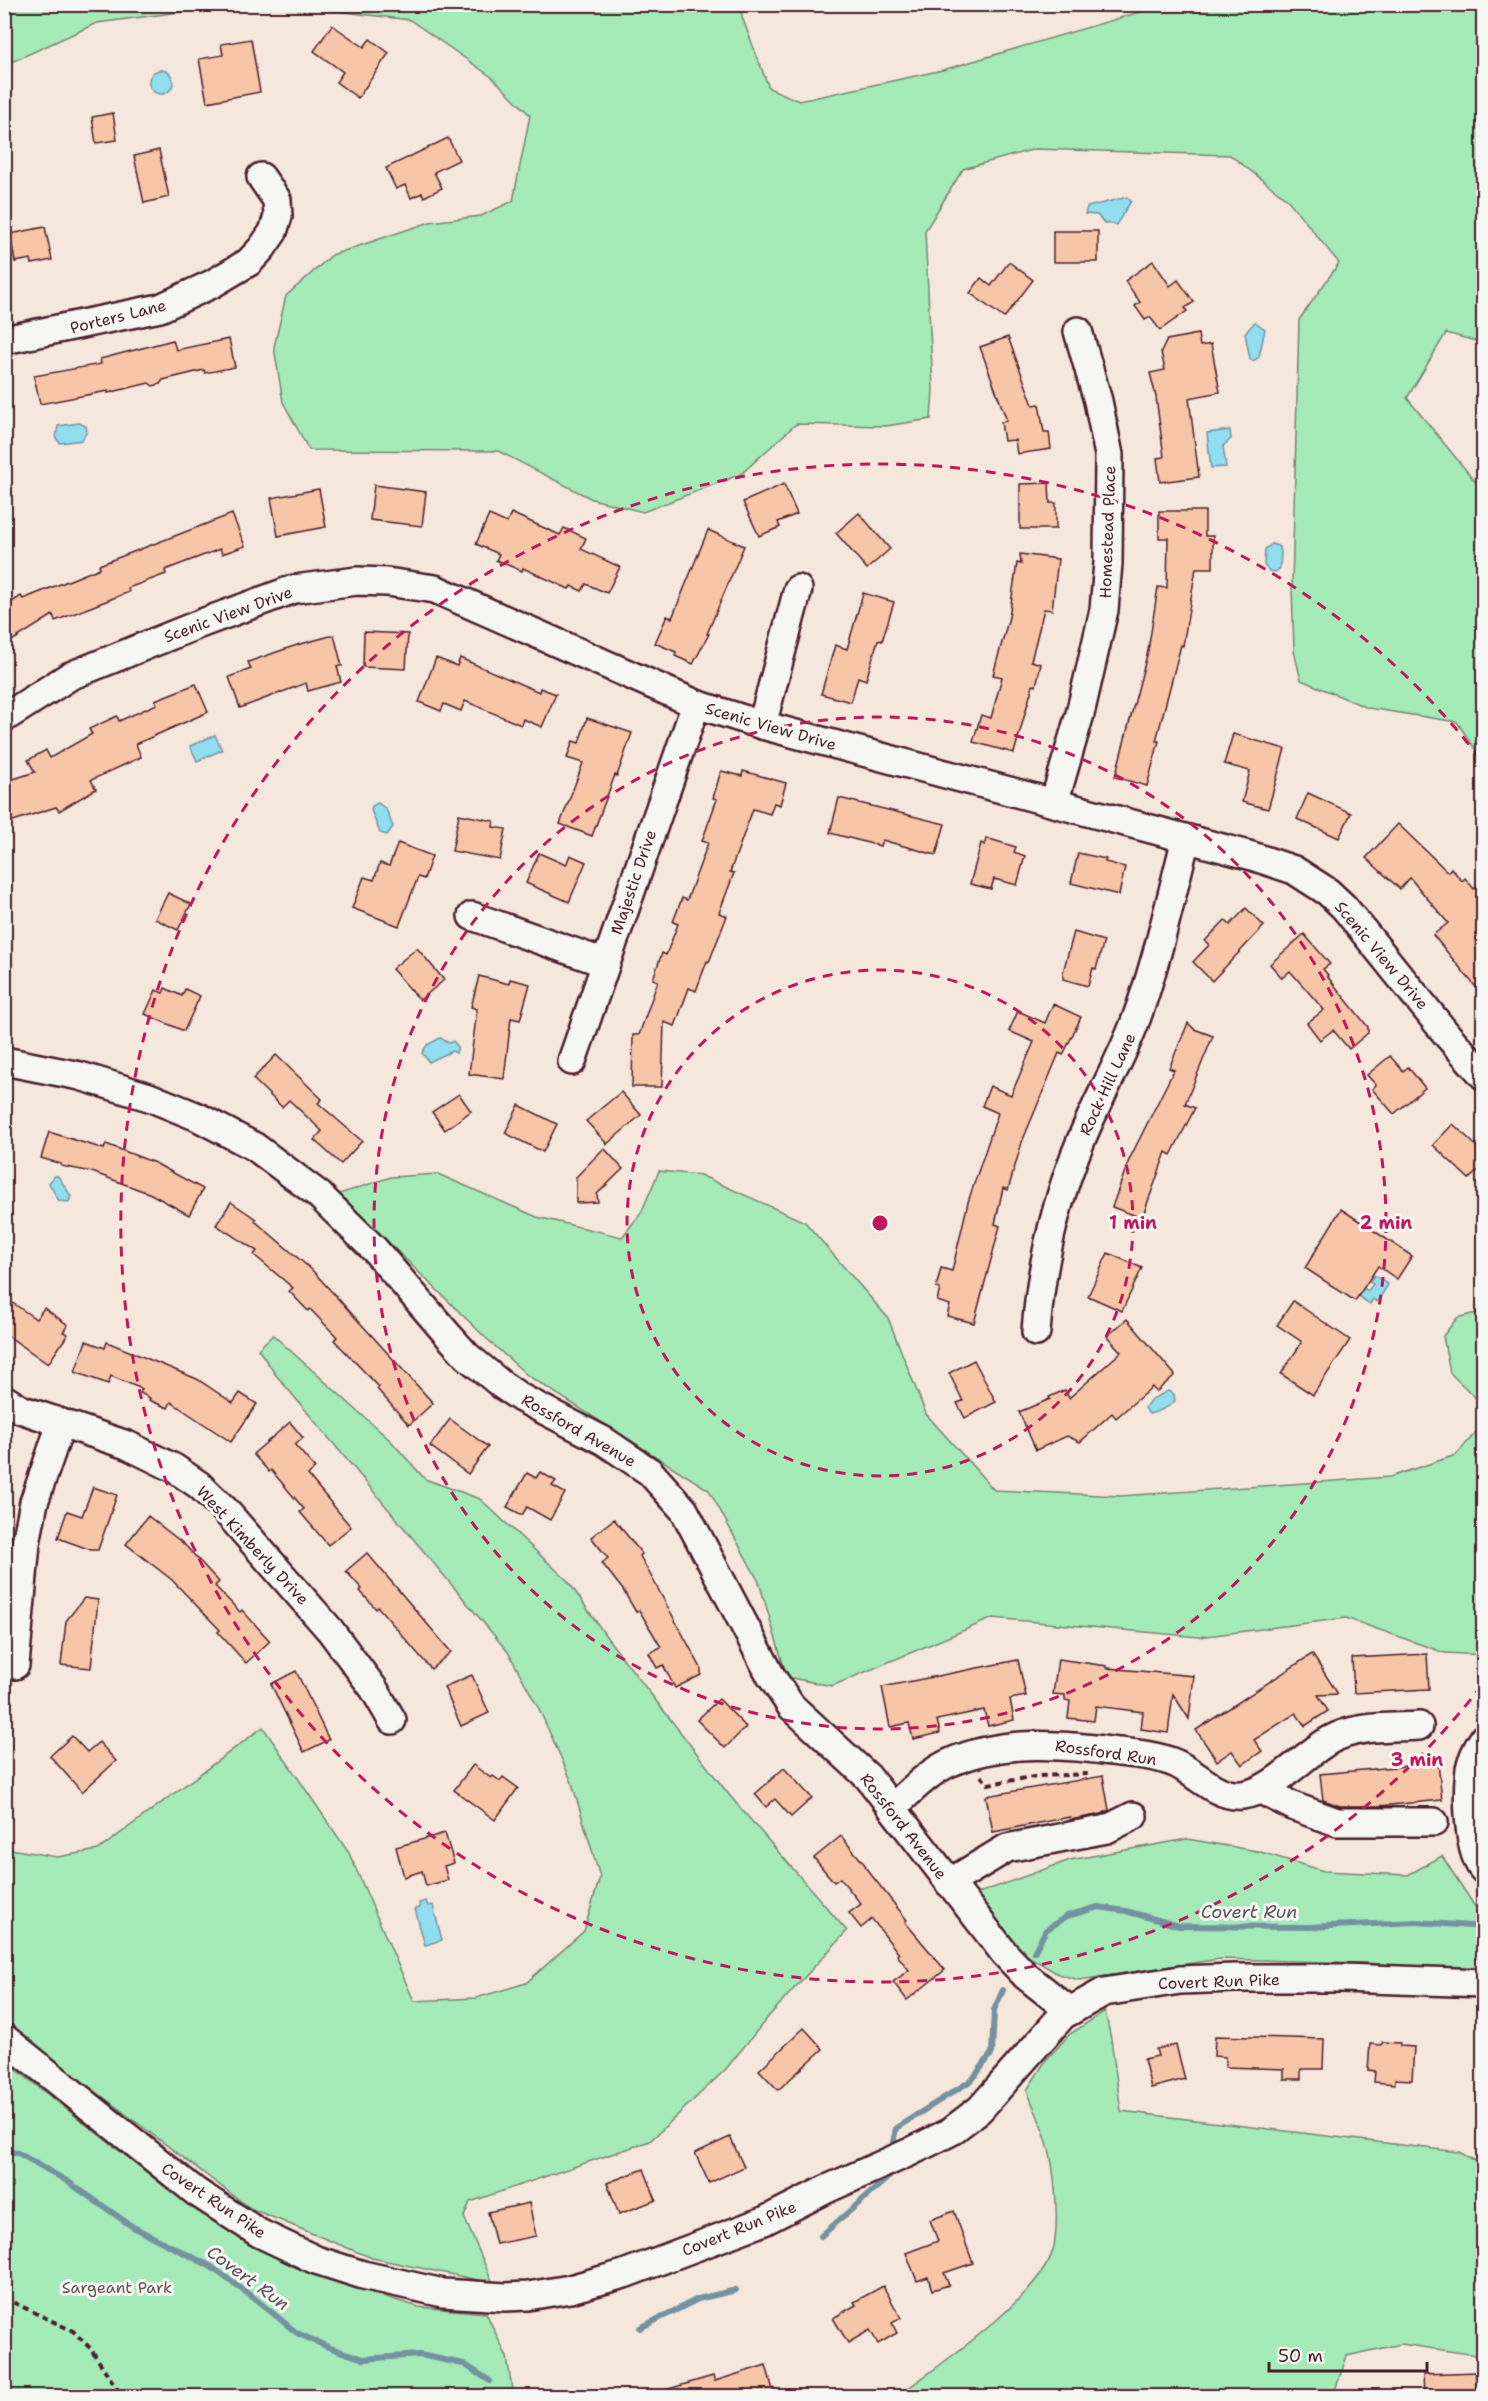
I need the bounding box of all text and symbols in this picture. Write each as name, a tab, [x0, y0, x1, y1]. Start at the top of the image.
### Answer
street label: Porters Lane	[68, 294, 168, 339]
street label: Homestead Place	[1095, 465, 1120, 599]
street label: Scenic View Drive	[161, 581, 295, 647]
street label: Scenic View Drive	[703, 698, 839, 755]
street label: Majestic Drive	[606, 827, 661, 937]
street label: Scenic View Drive	[1330, 897, 1433, 1014]
street label: Rock Hill Lane	[1074, 1029, 1140, 1139]
text: 1 min	[1109, 1211, 1157, 1235]
text: 2 min	[1360, 1211, 1412, 1235]
centre of rings	[870, 1213, 890, 1233]
street label: Rossford Avenue	[518, 1389, 640, 1472]
street label: West Kimberly Drive	[192, 1481, 313, 1609]
street label: Rossford Run	[1054, 1735, 1158, 1770]
text: 3 min	[1391, 1748, 1443, 1772]
street label: Rossford Avenue	[856, 1769, 952, 1884]
water label: Covert Run	[1201, 1900, 1297, 1924]
street label: Covert Run Pike	[1158, 1969, 1280, 1994]
street label: Covert Run Pike	[157, 2158, 270, 2243]
street label: Covert Run Pike	[679, 2196, 800, 2261]
water label: Covert Run	[202, 2240, 294, 2316]
park label: Sargeant Park	[62, 2277, 172, 2298]
scale bar	[1269, 2335, 1426, 2373]
text: 50 m	[1278, 2344, 1323, 2368]

